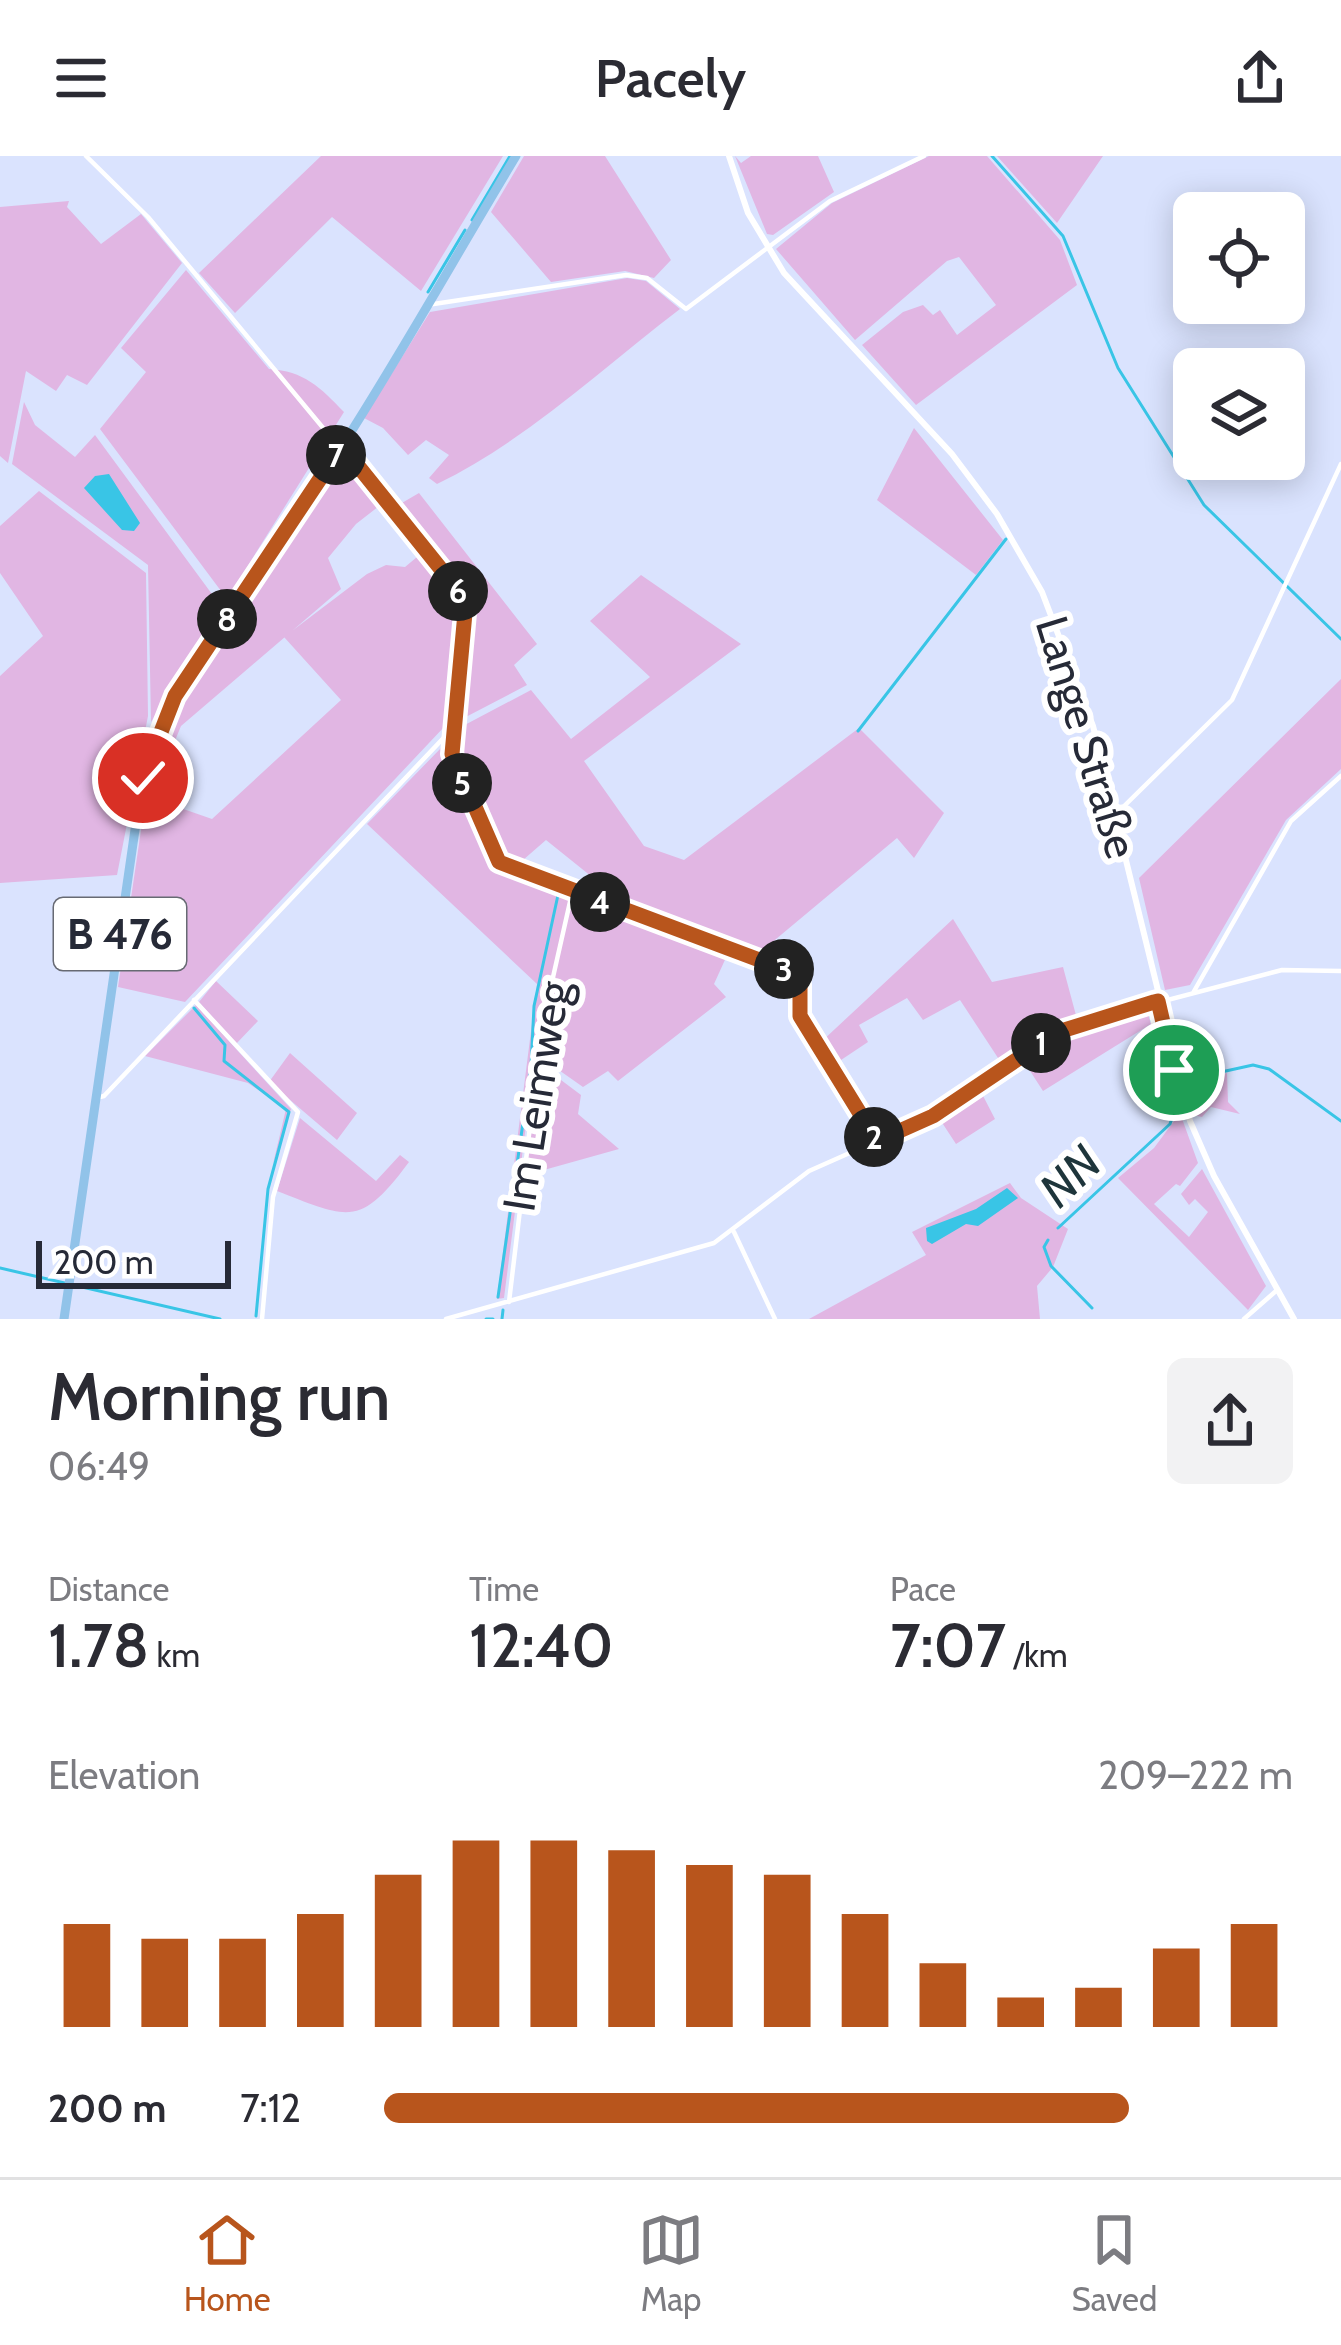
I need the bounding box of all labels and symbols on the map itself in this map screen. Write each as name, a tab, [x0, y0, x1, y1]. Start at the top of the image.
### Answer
pin: 7	[306, 425, 366, 485]
pin: 6	[428, 561, 488, 621]
pin: 8	[197, 589, 257, 649]
street label: Lange Straße	[1025, 610, 1149, 864]
pin	[92, 727, 194, 829]
pin: 5	[432, 753, 492, 813]
pin: 4	[570, 872, 630, 932]
road number: B 476	[54, 898, 186, 970]
pin: 3	[754, 939, 814, 999]
street label: Im Leimweg	[491, 976, 581, 1215]
pin: 1	[1011, 1013, 1071, 1073]
pin	[1123, 1019, 1225, 1121]
pin: 2	[844, 1107, 904, 1167]
water label: NN	[1027, 1133, 1113, 1219]
scale bar	[36, 1235, 231, 1288]

